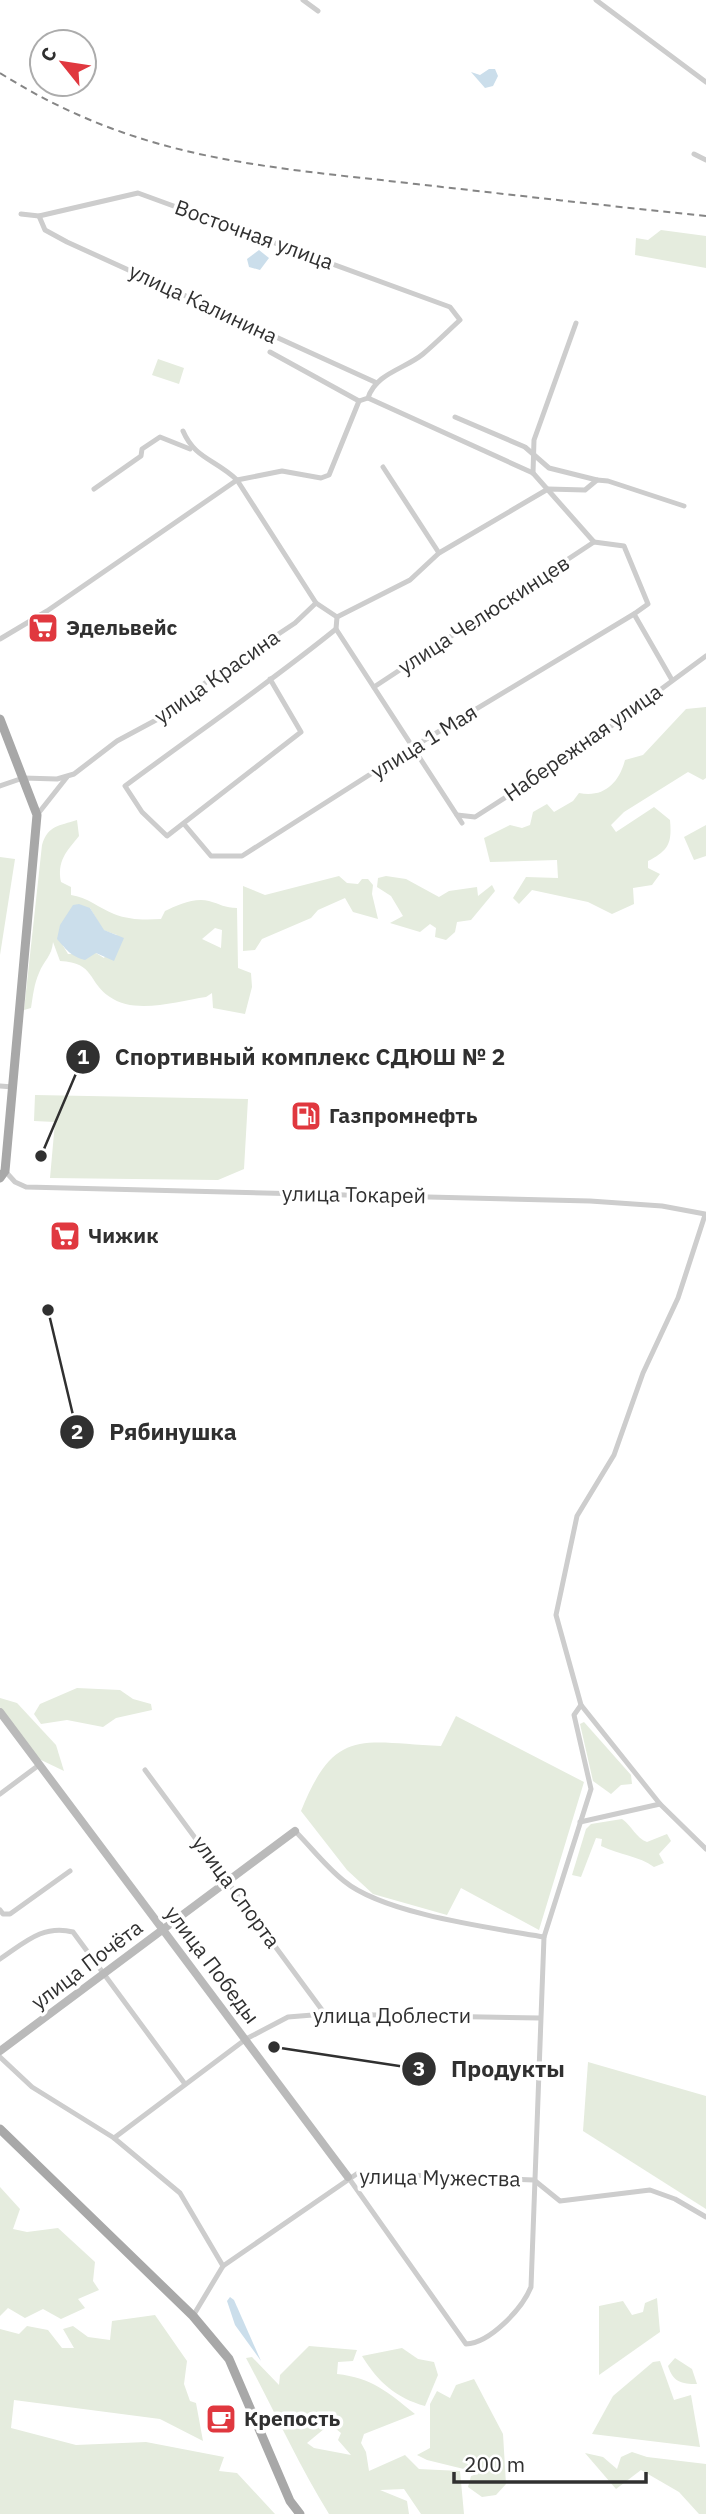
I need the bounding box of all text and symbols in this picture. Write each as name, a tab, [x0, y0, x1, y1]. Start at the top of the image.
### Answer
north arrow	[28, 28, 98, 98]
text: С	[35, 43, 62, 66]
street label: Восточная улица	[171, 192, 337, 276]
street label: улица Калинина	[125, 256, 282, 350]
street label: улица Челюскинцев	[392, 548, 575, 680]
supermarket icon: Эдельвейс	[26, 611, 60, 645]
place label: Эдельвейс	[66, 613, 178, 641]
street label: улица Красина	[148, 623, 285, 730]
street label: Набережная улица	[498, 677, 667, 807]
street label: улица 1 Мая	[365, 697, 482, 785]
callout: Спортивный комплекс СДЮШ № 2	[66, 1035, 519, 1079]
text: Спортивный комплекс СДЮШ № 2	[115, 1041, 505, 1071]
text: 1	[77, 1042, 90, 1070]
fuel station icon: Газпромнефть	[289, 1099, 323, 1133]
place label: Газпромнефть	[329, 1101, 478, 1129]
street label: улица Токарей	[282, 1179, 426, 1209]
supermarket icon: Чижик	[48, 1219, 82, 1253]
place label: Чижик	[88, 1221, 159, 1249]
callout: Рябинушка	[60, 1410, 250, 1454]
text: Рябинушка	[109, 1416, 237, 1446]
text: 2	[71, 1417, 83, 1445]
street label: улица Спорта	[186, 1829, 287, 1953]
street label: улица Победы	[159, 1900, 266, 2029]
street label: улица Почёта	[25, 1913, 148, 2015]
street label: улица Доблести	[313, 2001, 471, 2029]
callout: Продукты	[402, 2047, 579, 2091]
text: Продукты	[451, 2053, 565, 2083]
text: 3	[413, 2054, 425, 2082]
street label: улица Мужества	[359, 2162, 521, 2192]
cafe icon: Крепость	[204, 2402, 238, 2436]
place label: Крепость	[244, 2404, 340, 2432]
scale bar	[454, 2440, 646, 2484]
text: 200 m	[464, 2450, 525, 2478]

